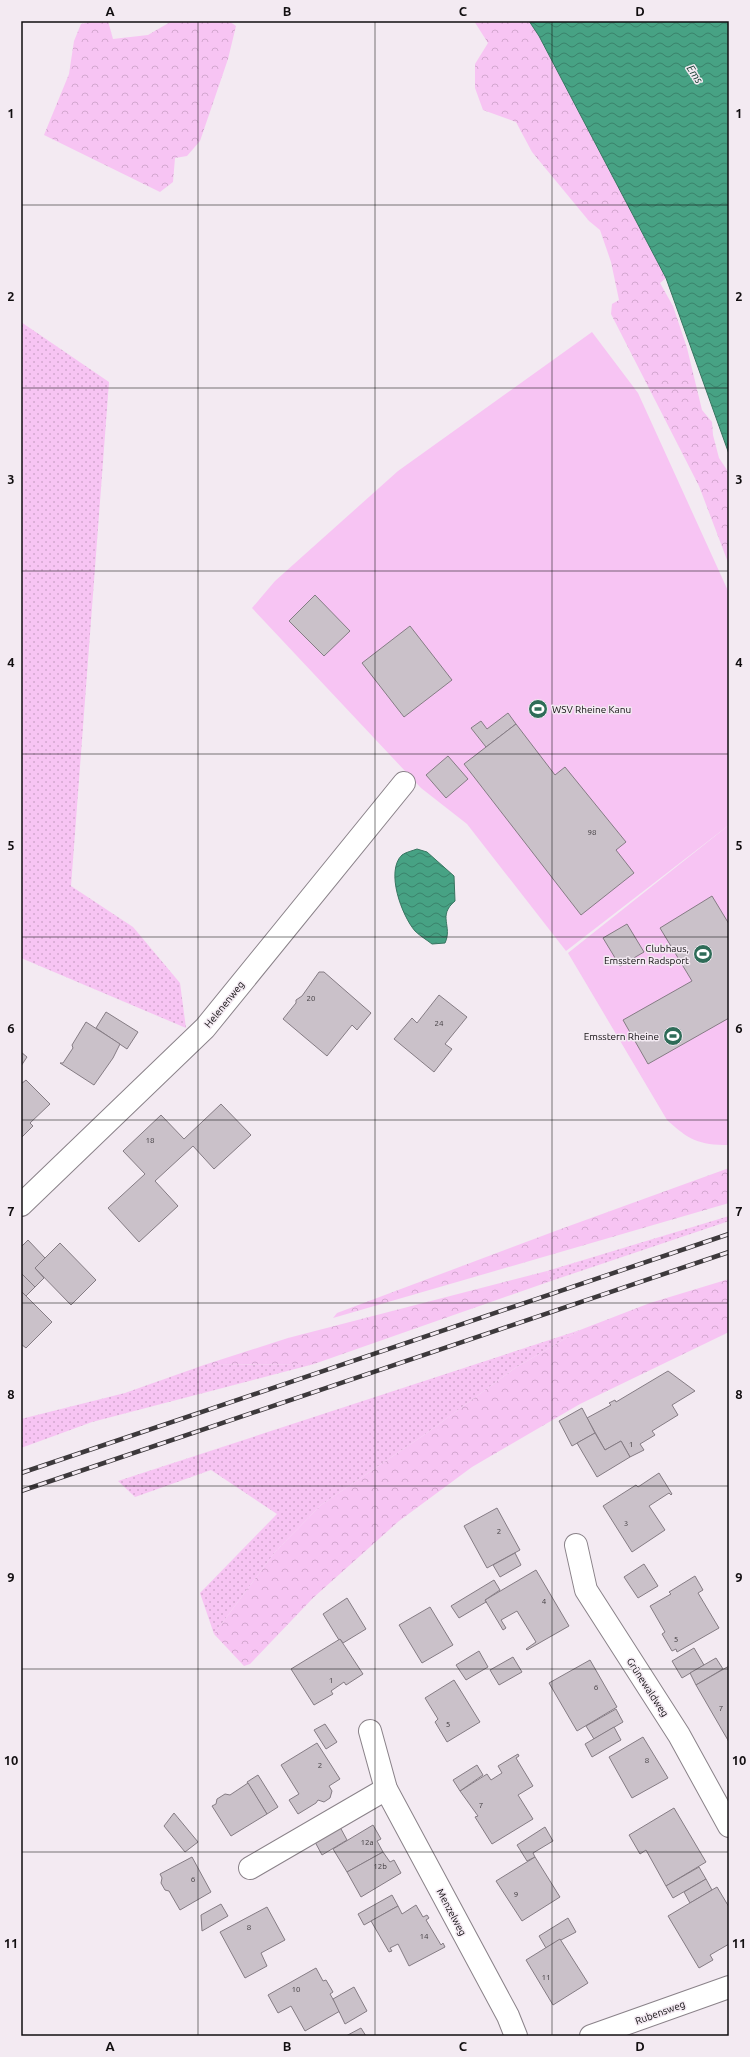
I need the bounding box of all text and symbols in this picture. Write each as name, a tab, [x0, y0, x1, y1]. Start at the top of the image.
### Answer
text: A	[105, 4, 115, 18]
text: B	[283, 4, 292, 18]
text: C	[459, 4, 468, 18]
text: D	[635, 4, 645, 18]
water label: Ems	[685, 62, 706, 86]
text: 1	[7, 106, 15, 120]
text: 1	[735, 106, 743, 120]
text: 2	[7, 289, 15, 303]
text: 2	[735, 289, 743, 303]
text: 3	[7, 472, 15, 486]
text: 3	[735, 472, 743, 486]
text: 4	[7, 655, 15, 669]
text: 4	[735, 655, 743, 669]
sports icon: WSV Rheine Kanu	[527, 698, 549, 720]
place label: WSV Rheine Kanu	[552, 704, 631, 715]
house number: 98	[587, 828, 597, 837]
text: 5	[7, 838, 15, 852]
text: 5	[735, 838, 743, 852]
place label: Clubhaus, Emsstern Radsport	[604, 943, 689, 966]
sports icon: Clubhaus, Emsstern Radsport	[692, 943, 714, 965]
street label: Helenenweg	[202, 979, 246, 1030]
house number: 20	[306, 994, 316, 1003]
house number: 24	[434, 1019, 444, 1028]
text: 6	[7, 1021, 15, 1035]
text: 6	[735, 1021, 743, 1035]
sports icon: Emsstern Rheine	[662, 1025, 684, 1047]
place label: Emsstern Rheine	[584, 1031, 659, 1042]
house number: 18	[145, 1136, 155, 1145]
text: 7	[7, 1204, 15, 1218]
text: 7	[735, 1204, 743, 1218]
text: 8	[7, 1387, 15, 1401]
text: 8	[735, 1387, 743, 1401]
house number: 1	[629, 1440, 633, 1449]
house number: 3	[624, 1519, 628, 1528]
house number: 2	[497, 1527, 501, 1536]
text: 9	[7, 1570, 15, 1584]
text: 9	[735, 1570, 743, 1584]
house number: 4	[542, 1597, 547, 1606]
house number: 5	[674, 1635, 678, 1644]
street label: Grünewaldweg	[625, 1656, 671, 1719]
house number: 1	[329, 1676, 333, 1685]
house number: 6	[594, 1683, 599, 1692]
house number: 7	[719, 1704, 723, 1713]
house number: 5	[446, 1720, 450, 1729]
text: 10	[4, 1753, 18, 1767]
text: 10	[732, 1753, 746, 1767]
house number: 8	[645, 1756, 650, 1765]
house number: 2	[318, 1761, 322, 1770]
house number: 7	[479, 1801, 483, 1810]
house number: 12a	[360, 1838, 374, 1847]
house number: 12b	[373, 1862, 387, 1871]
house number: 6	[191, 1875, 196, 1884]
street label: Menzelweg	[435, 1887, 469, 1938]
house number: 9	[514, 1890, 518, 1899]
house number: 8	[247, 1923, 252, 1932]
house number: 14	[419, 1932, 429, 1941]
text: 11	[4, 1936, 18, 1950]
text: 11	[732, 1936, 746, 1950]
house number: 11	[541, 1973, 551, 1982]
house number: 10	[291, 1985, 301, 1994]
street label: Rubensweg	[634, 1998, 687, 2027]
text: A	[105, 2039, 115, 2053]
text: B	[283, 2039, 292, 2053]
text: C	[459, 2039, 468, 2053]
text: D	[635, 2039, 645, 2053]

